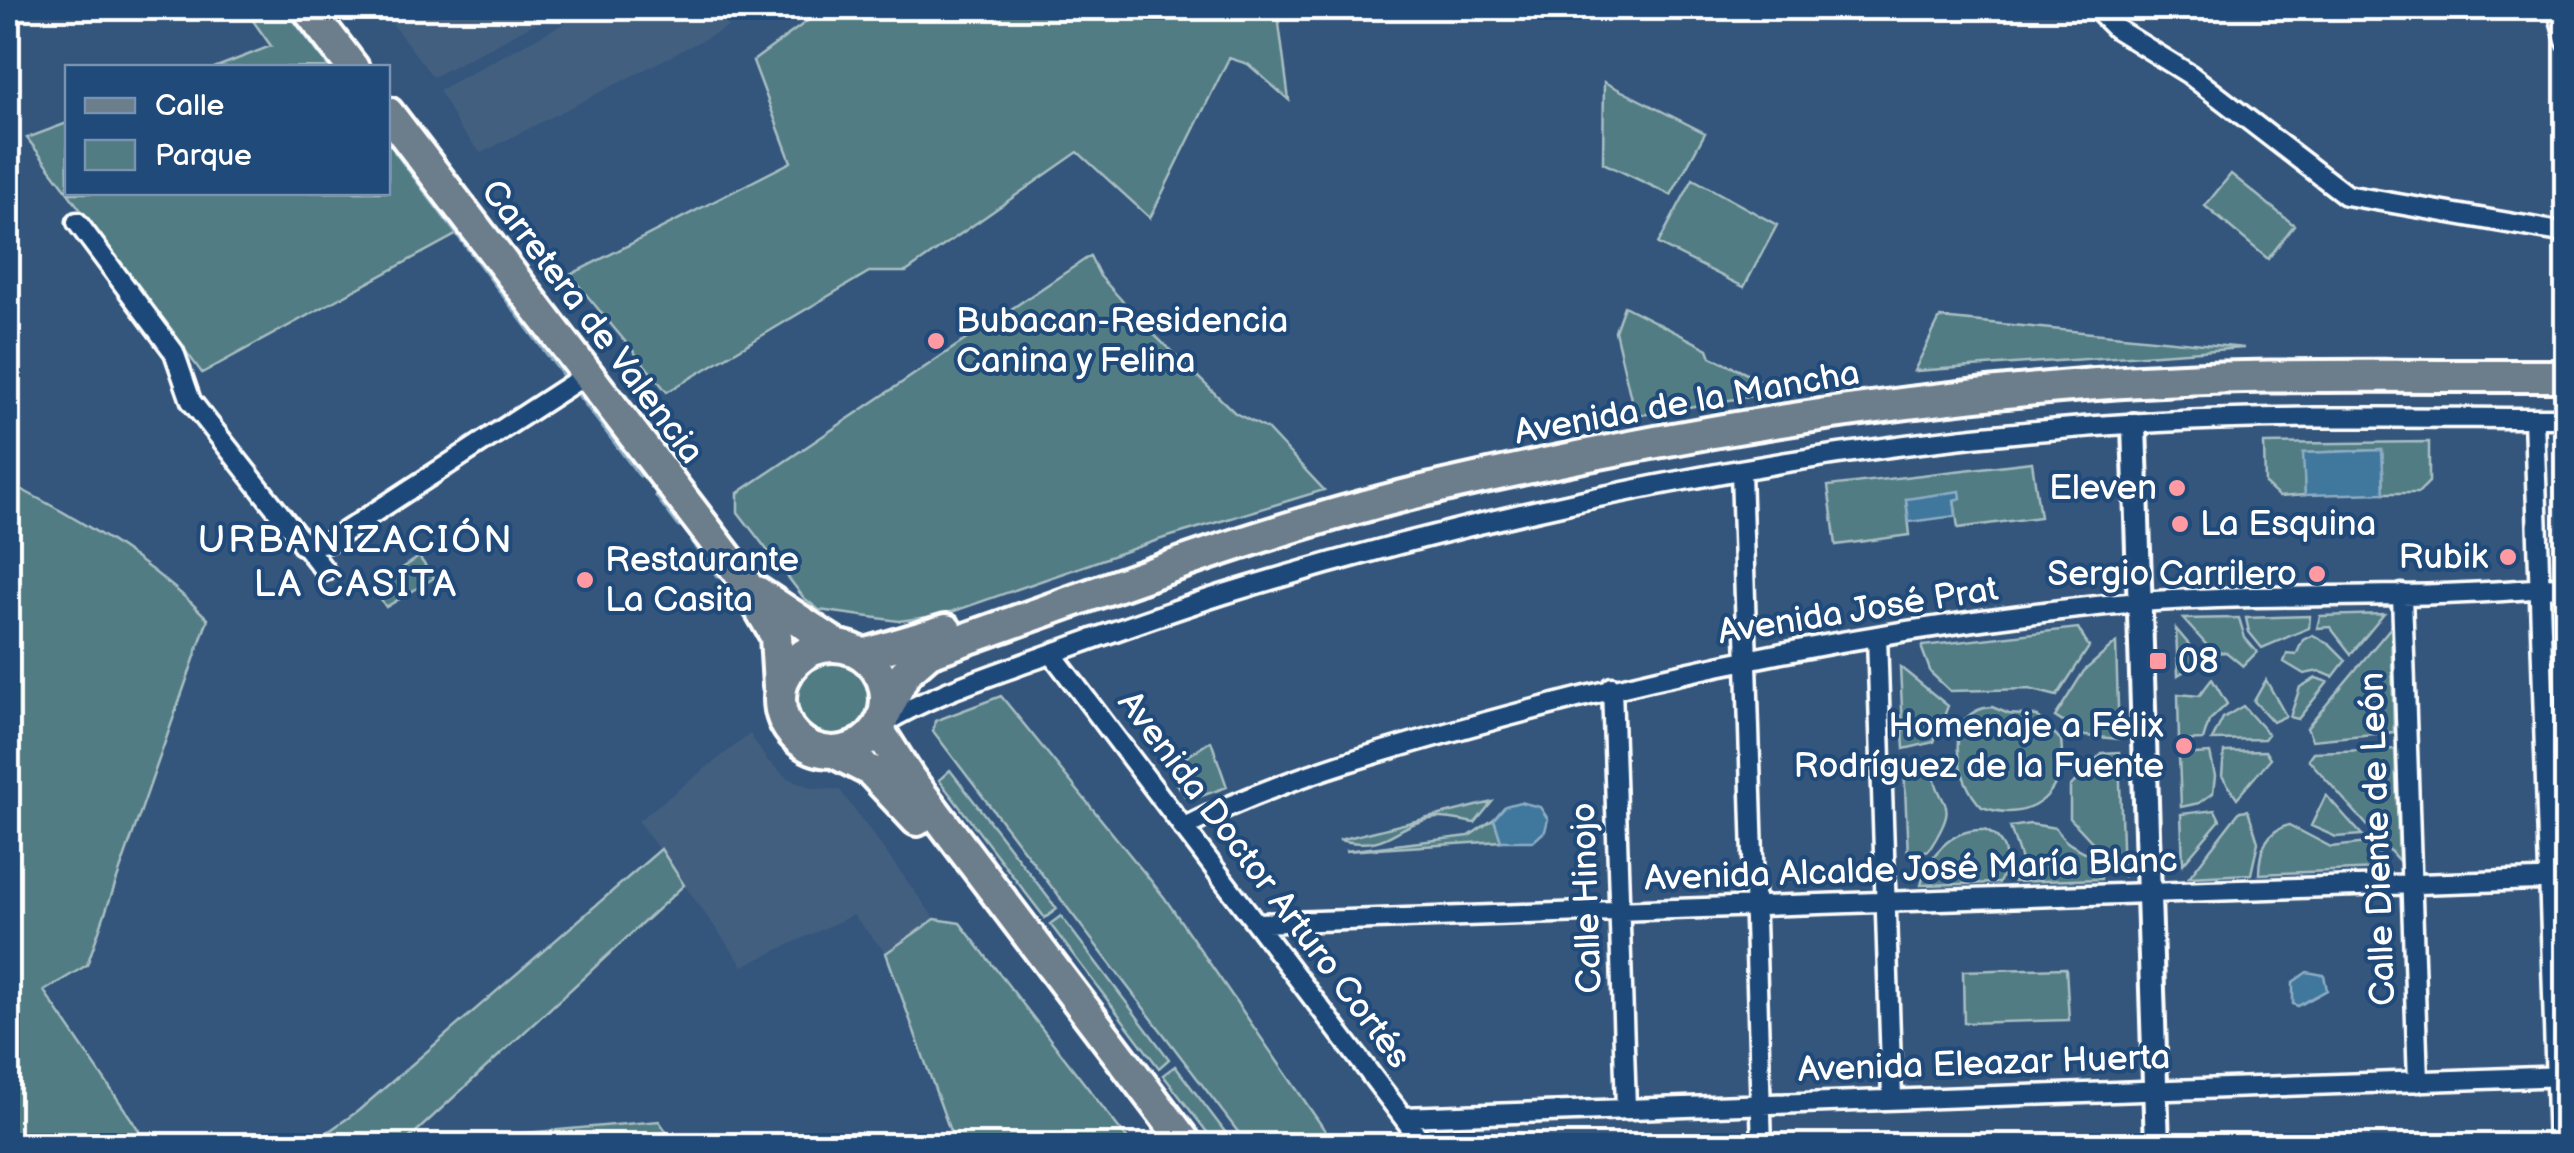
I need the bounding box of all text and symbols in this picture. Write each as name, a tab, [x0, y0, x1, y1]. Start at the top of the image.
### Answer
legend	[65, 65, 390, 195]
text: Calle	[155, 88, 224, 124]
text: Parque	[155, 138, 252, 174]
street label: Carretera de Valencia	[471, 172, 713, 472]
place label: Bubacan-Residencia Canina y Felina	[956, 300, 1288, 383]
marker: Bubacan-Residencia Canina y Felina	[925, 330, 947, 352]
street label: Avenida de la Mancha	[1511, 351, 1863, 455]
place label: Eleven	[2049, 467, 2157, 510]
marker: Eleven	[2166, 477, 2188, 499]
place label: La Esquina	[2200, 503, 2376, 546]
marker: La Esquina	[2169, 513, 2191, 535]
district label: URBANIZACIÓN LA CASITA	[198, 517, 514, 607]
place label: Rubik	[2399, 536, 2489, 579]
place label: Restaurante La Casita	[605, 539, 799, 622]
marker: Rubik	[2497, 546, 2519, 568]
place label: Sergio Carrilero	[2047, 553, 2297, 596]
marker: Sergio Carrilero	[2306, 563, 2328, 585]
street label: Avenida José Prat	[1715, 568, 2001, 654]
marker: Restaurante La Casita	[574, 569, 596, 591]
place label: 08	[2178, 640, 2219, 683]
marker: 08	[2147, 650, 2169, 672]
street label: Calle Diente de León	[2351, 671, 2405, 1007]
street label: Avenida Doctor Arturo Cortés	[1108, 683, 1420, 1077]
place label: Homenaje a Félix Rodríguez de la Fuente	[1794, 705, 2164, 788]
marker: Homenaje a Félix Rodríguez de la Fuente	[2173, 735, 2195, 757]
street label: Calle Hinojo	[1562, 802, 1612, 994]
street label: Avenida Alcalde José María Blanc	[1644, 839, 2178, 901]
street label: Avenida Eleazar Huerta	[1797, 1036, 2171, 1092]

